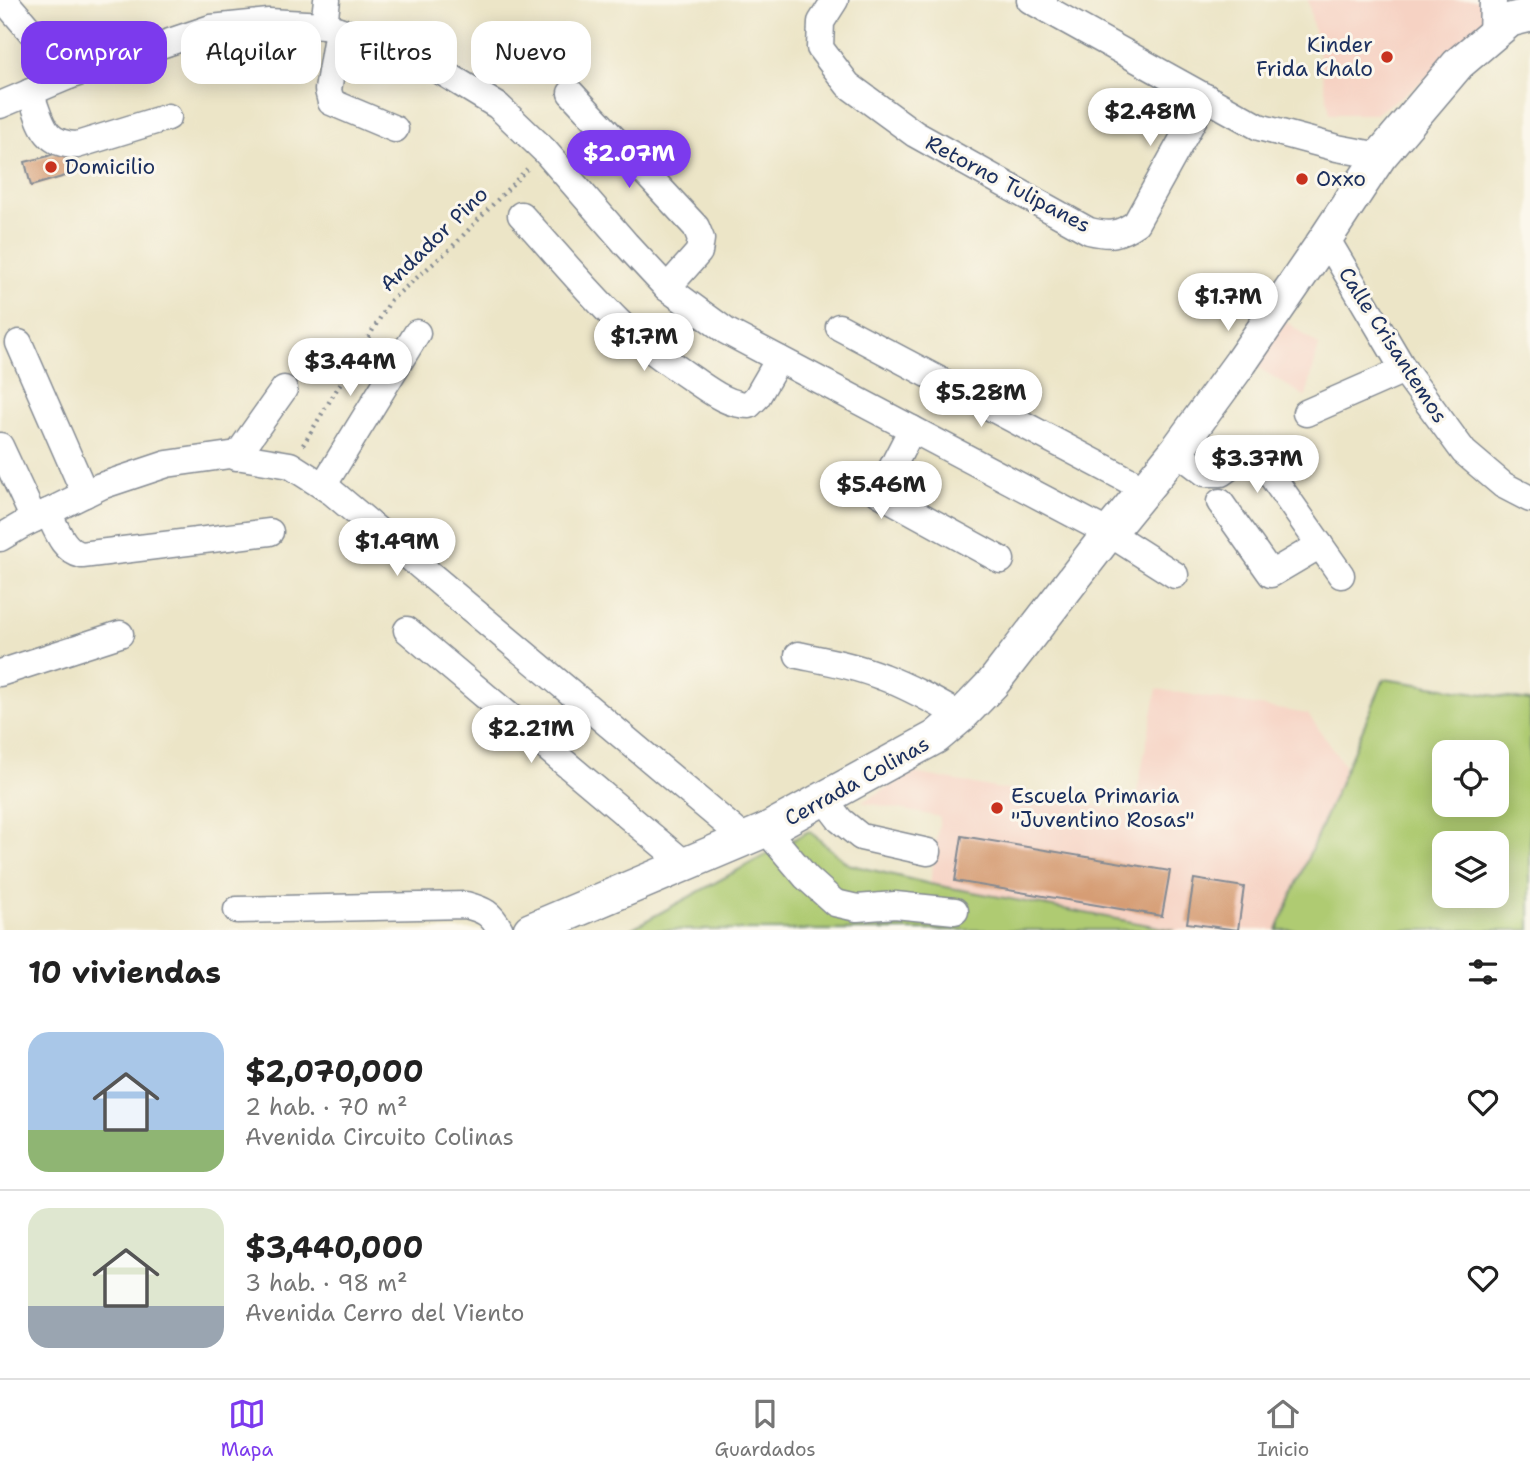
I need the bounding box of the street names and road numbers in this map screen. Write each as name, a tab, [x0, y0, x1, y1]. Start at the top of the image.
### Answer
street label: Retorno Tulipanes	[921, 129, 1095, 239]
street label: Andador Pino	[374, 180, 494, 298]
street label: Calle Crisantemos	[1332, 262, 1454, 428]
street label: Cerrada Colinas	[780, 730, 934, 832]

